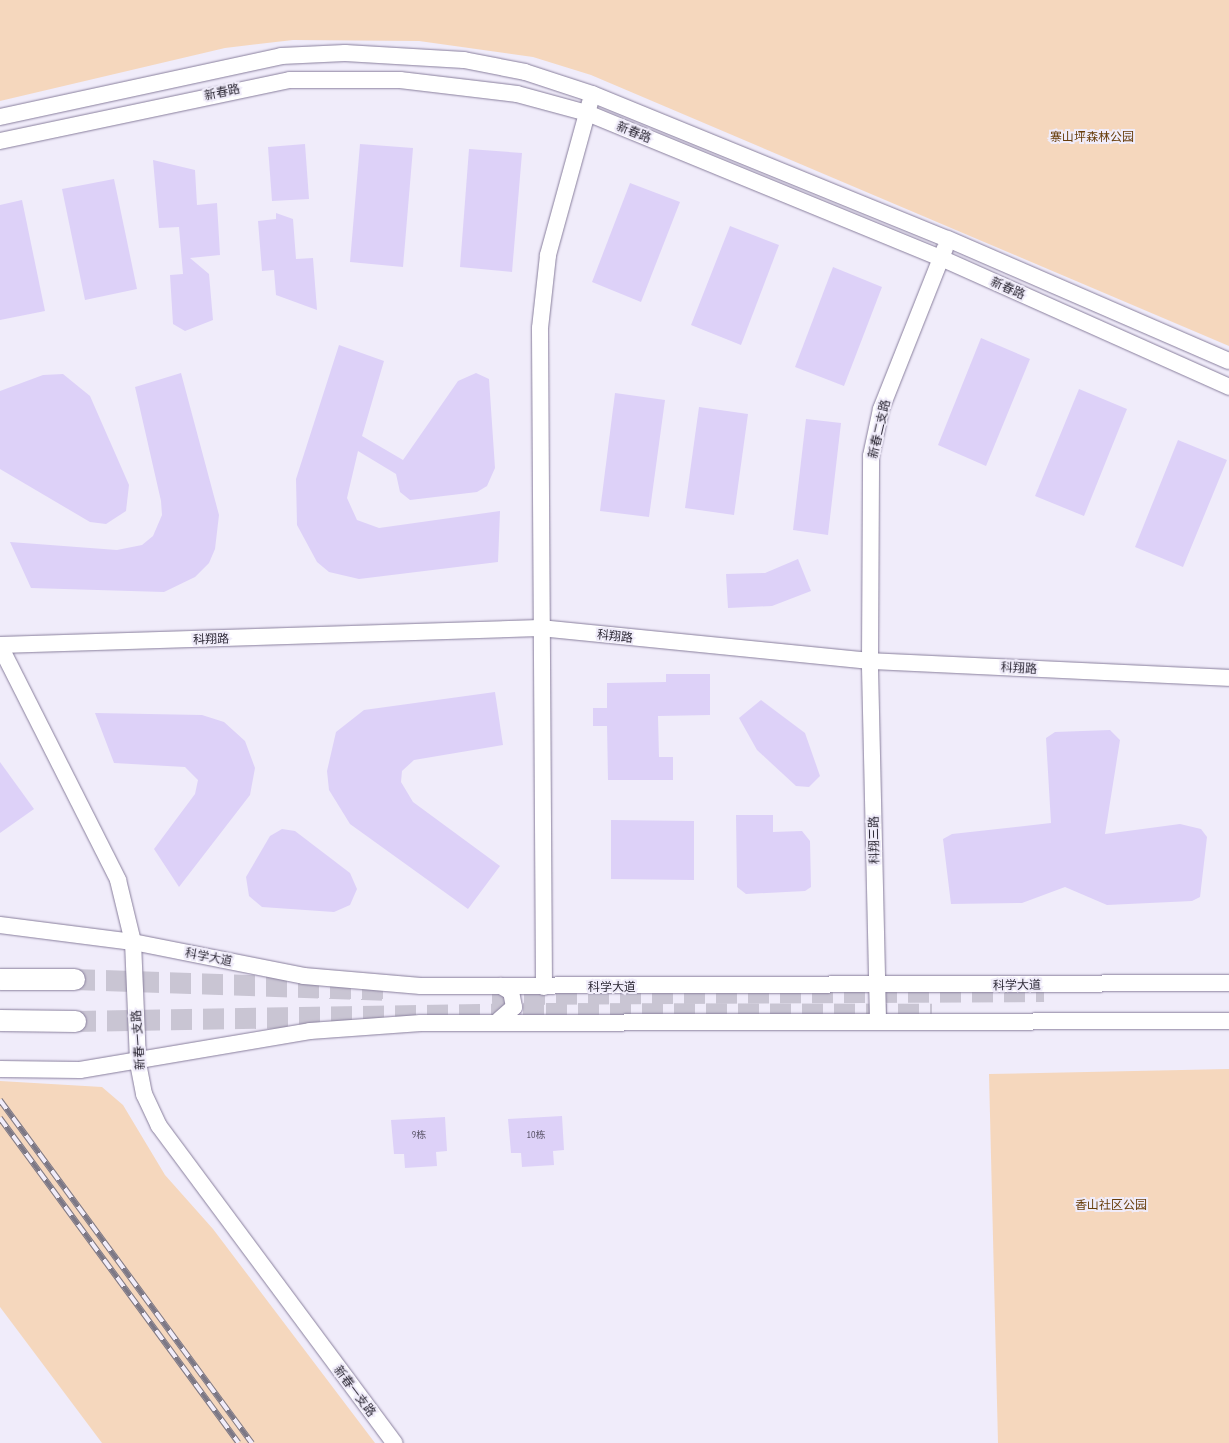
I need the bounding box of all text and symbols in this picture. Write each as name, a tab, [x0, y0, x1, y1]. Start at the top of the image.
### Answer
street label: 新春路	[203, 81, 241, 103]
street label: 新春路	[615, 119, 653, 145]
park label: 寨山坪森林公园	[1050, 130, 1134, 144]
street label: 新春路	[989, 274, 1027, 302]
street label: 新春二支路	[865, 398, 893, 460]
street label: 科翔路	[596, 627, 634, 645]
street label: 科翔路	[193, 631, 229, 647]
street label: 科翔路	[1001, 660, 1037, 676]
street label: 科翔三路	[866, 816, 882, 864]
street label: 科学大道	[184, 945, 234, 969]
street label: 科学大道	[993, 977, 1041, 993]
street label: 科学大道	[588, 980, 636, 994]
street label: 新春一支路	[129, 1010, 147, 1070]
house number: 9栋	[412, 1129, 426, 1141]
house number: 10栋	[527, 1129, 545, 1141]
park label: 香山社区公园	[1075, 1198, 1147, 1212]
street label: 新春一支路	[331, 1363, 379, 1419]

